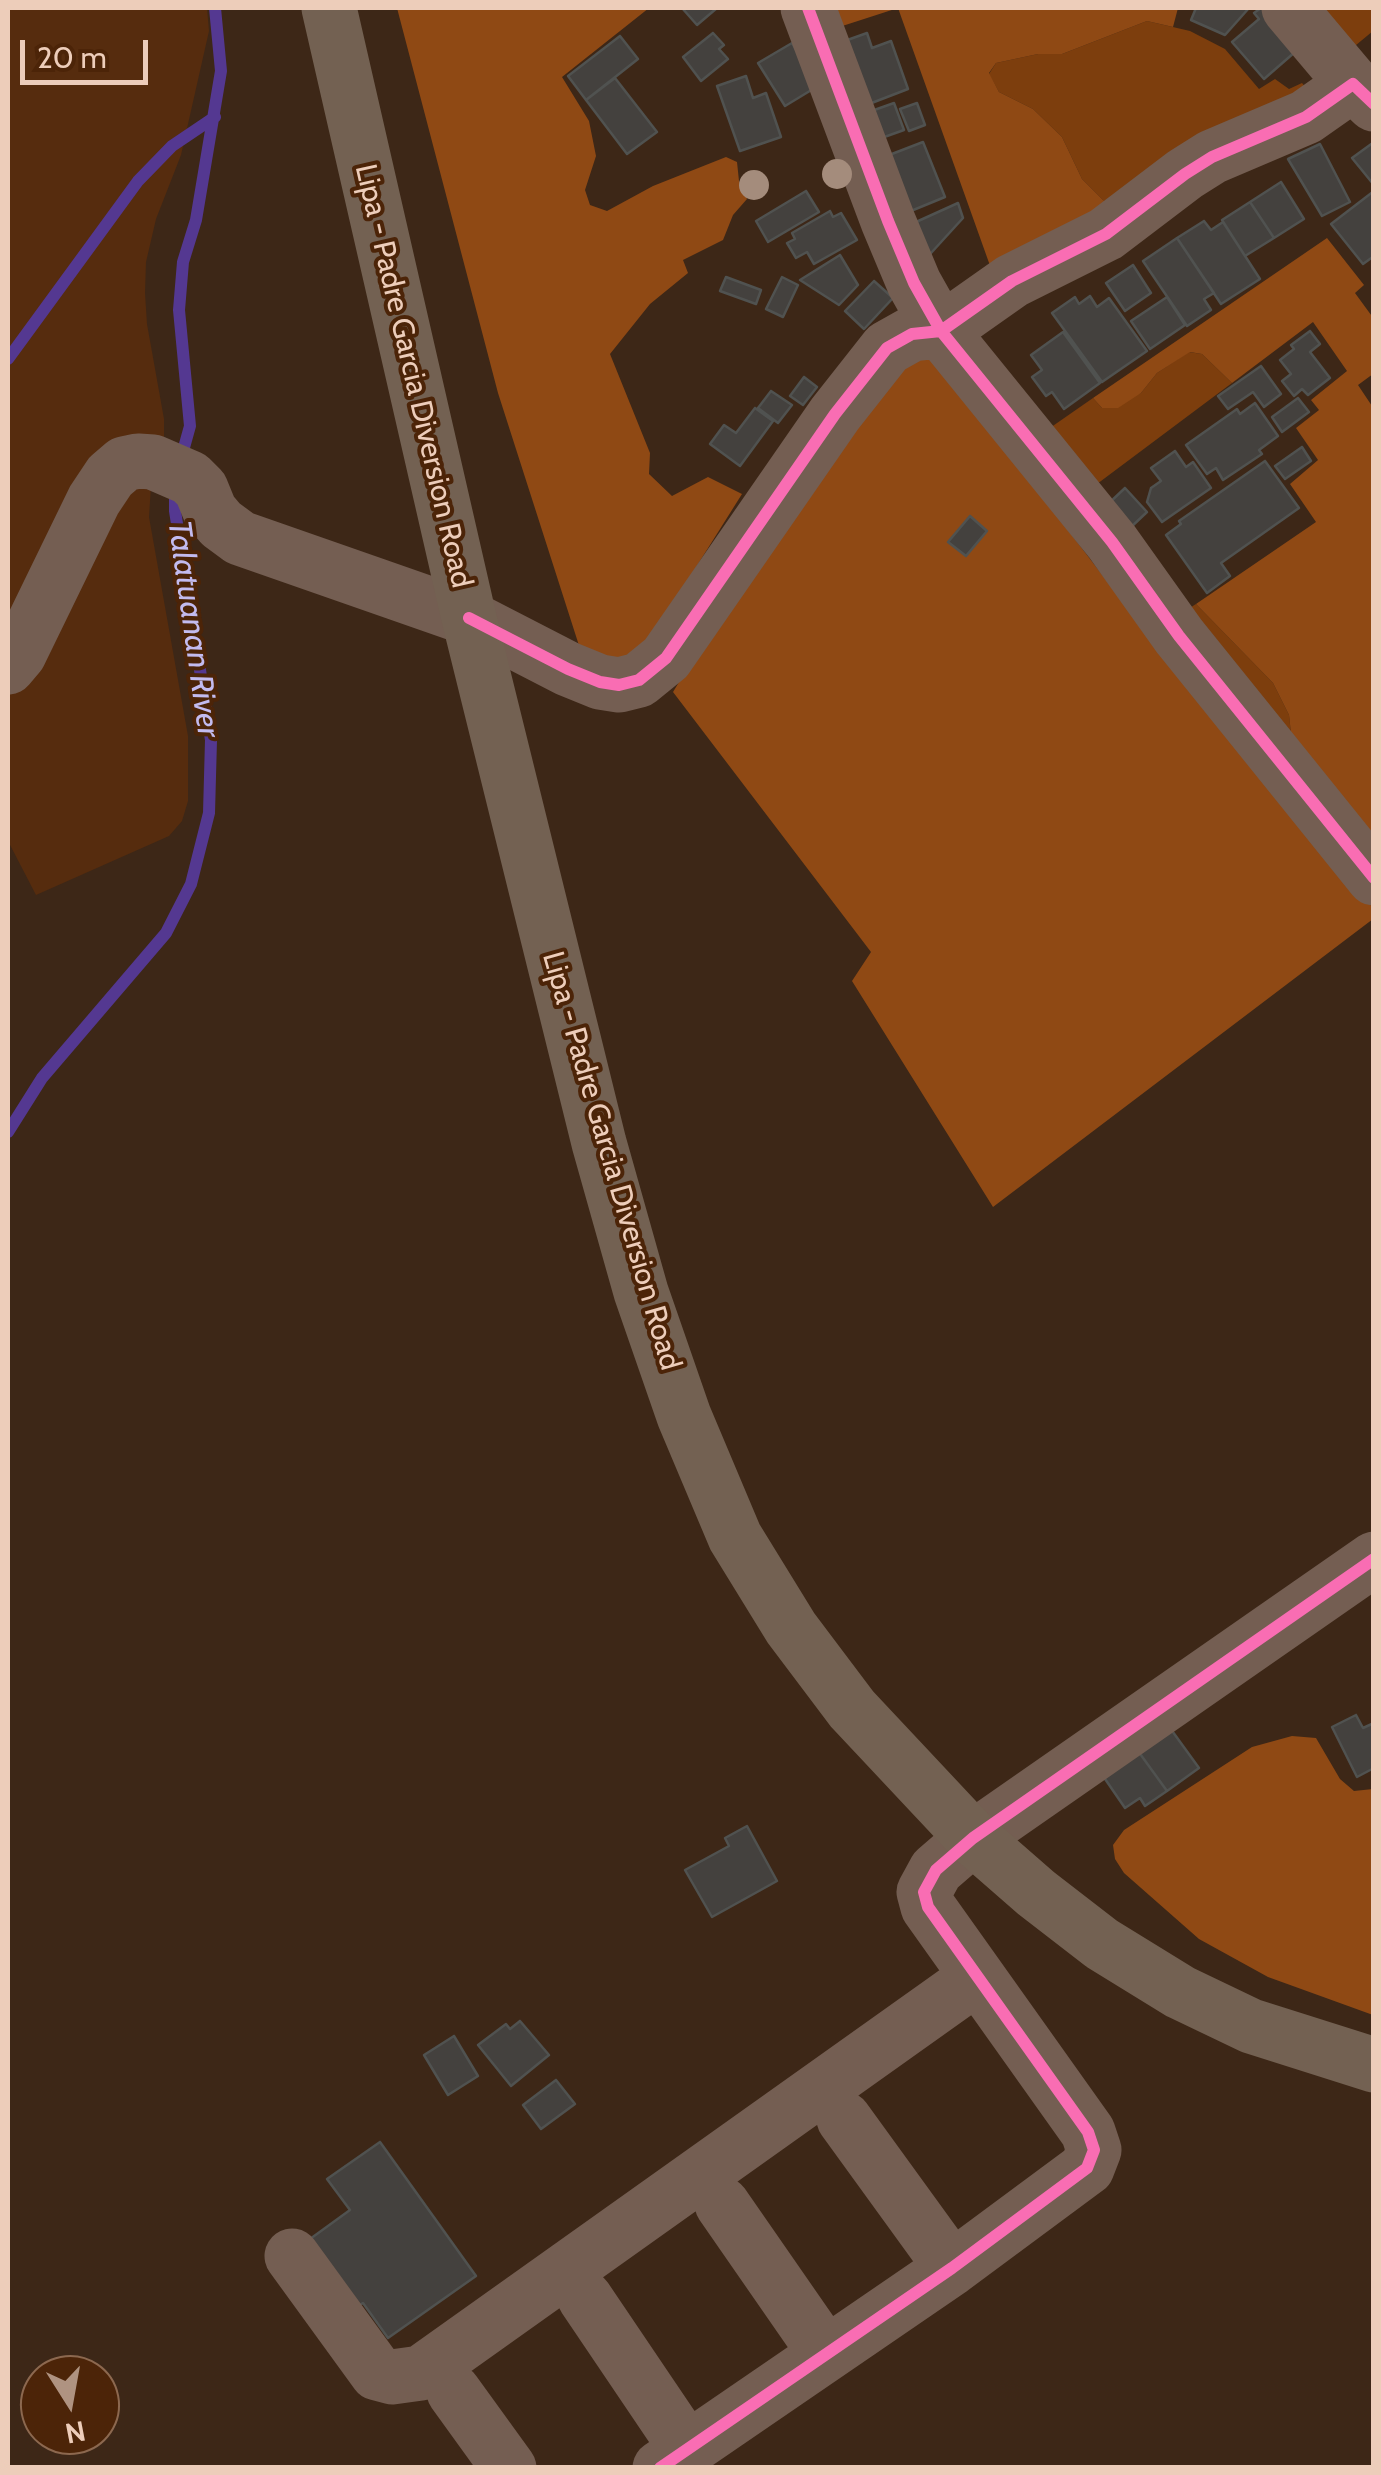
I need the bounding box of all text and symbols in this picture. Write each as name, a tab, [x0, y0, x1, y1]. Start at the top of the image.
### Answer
scale bar	[25, 20, 152, 82]
text: 20 m	[37, 39, 107, 76]
street label: Lipa - Padre Garcia Diversion Road	[347, 161, 479, 591]
water label: Talatuanan River	[159, 518, 227, 740]
street label: Lipa - Padre Garcia Diversion Road	[534, 948, 688, 1374]
north arrow	[20, 2355, 120, 2455]
text: N	[62, 2414, 88, 2451]

